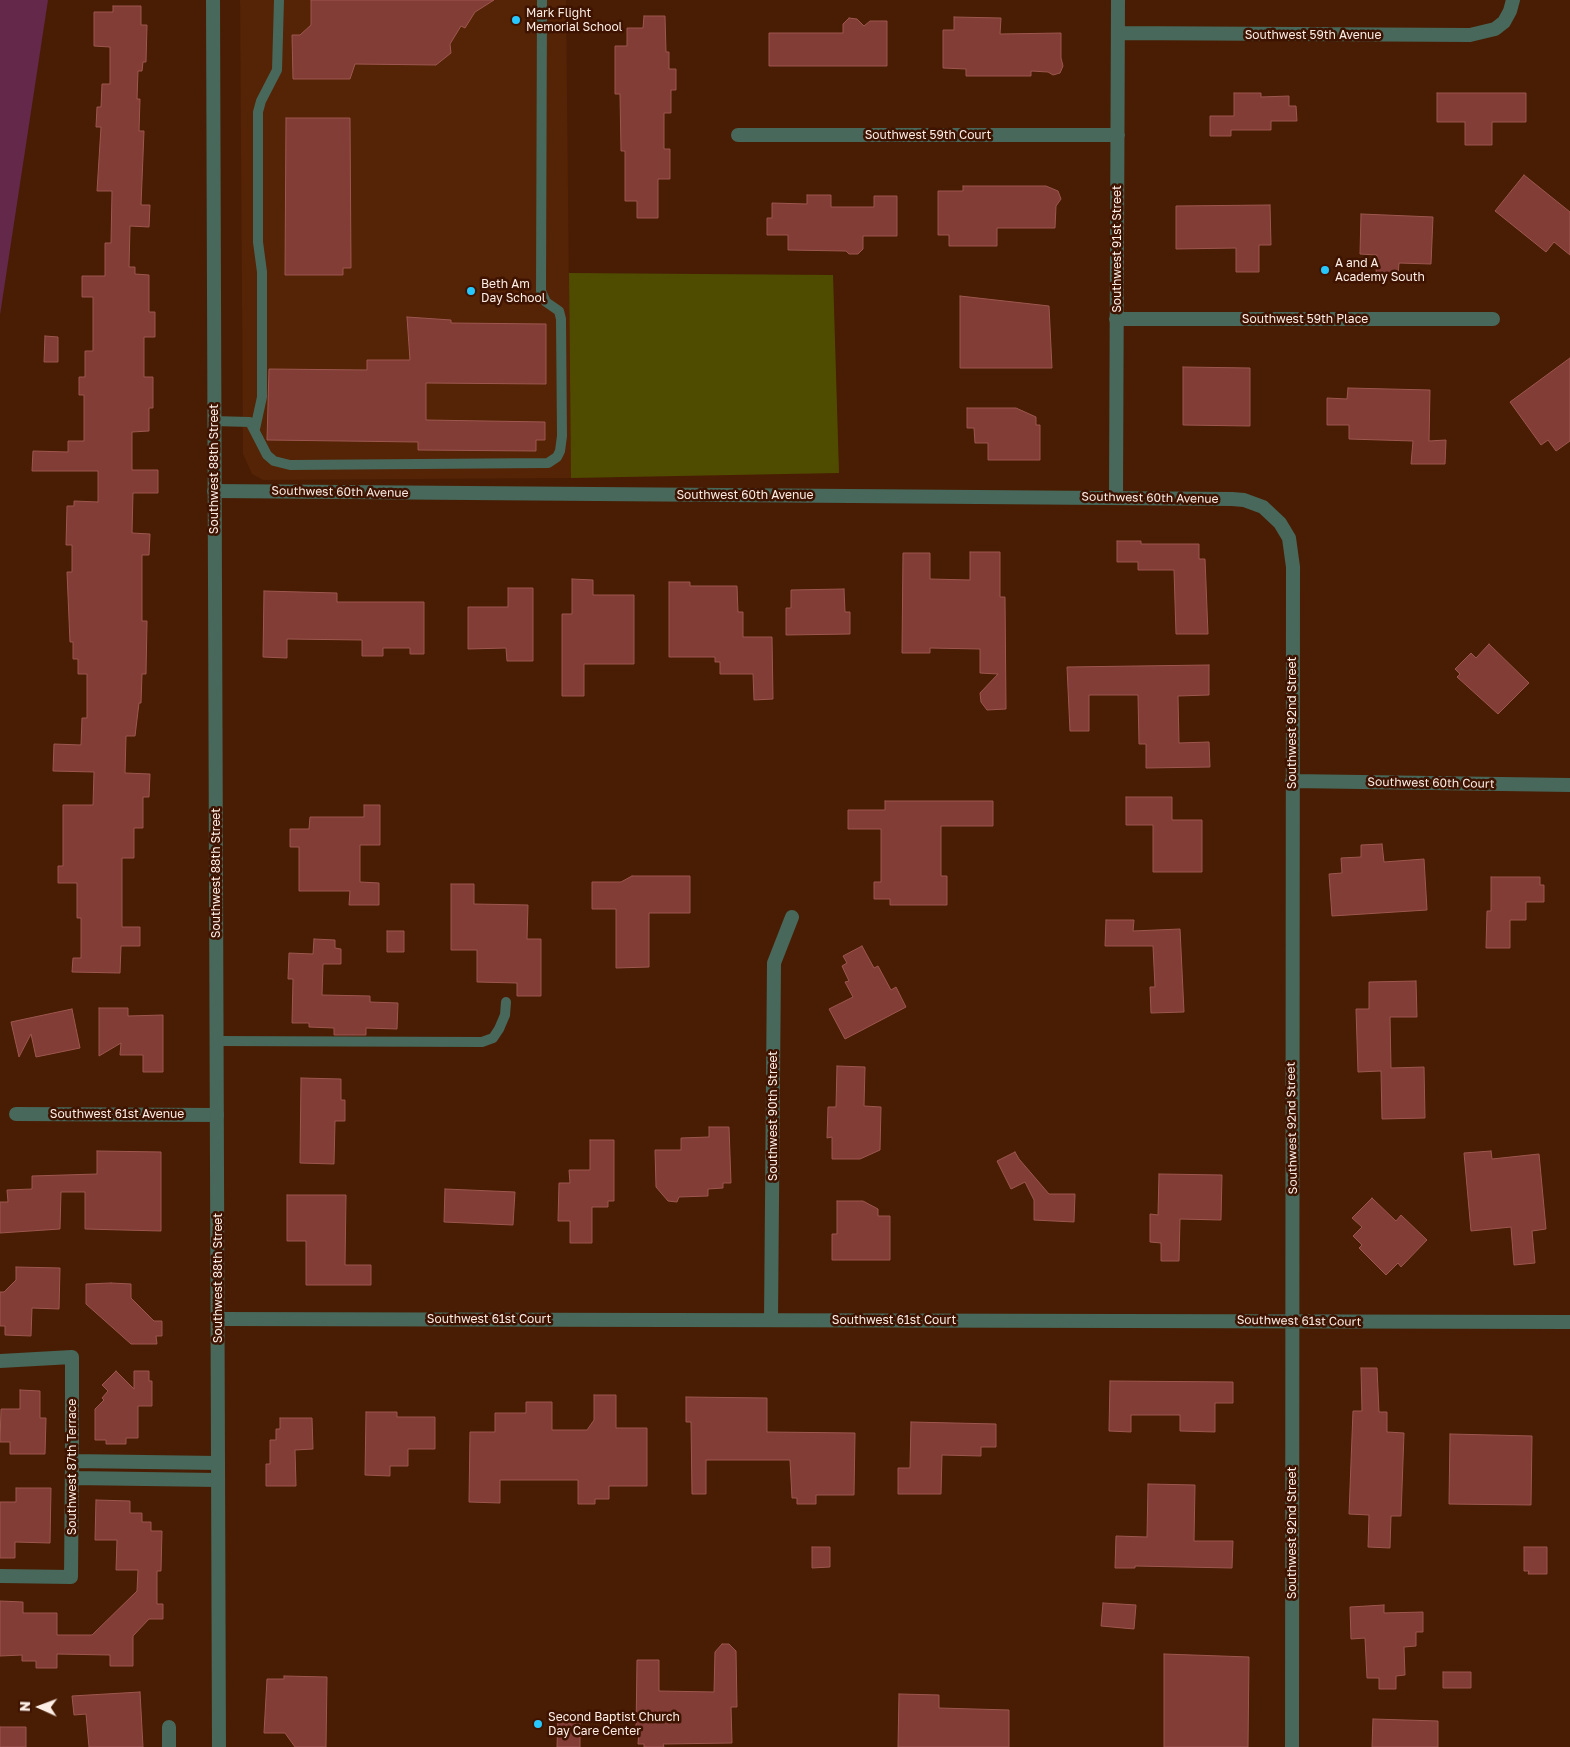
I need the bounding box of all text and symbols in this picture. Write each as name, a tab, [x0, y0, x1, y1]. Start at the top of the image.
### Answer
place label: Mark Flight Memorial School	[526, 6, 622, 34]
marker: Mark Flight Memorial School	[510, 14, 522, 26]
street label: Southwest 59th Avenue	[1245, 28, 1381, 42]
street label: Southwest 59th Court	[865, 128, 991, 142]
street label: Southwest 91st Street	[1110, 185, 1124, 313]
place label: A and A Academy South	[1335, 256, 1425, 284]
marker: A and A Academy South	[1319, 264, 1331, 276]
place label: Beth Am Day School	[481, 277, 545, 305]
marker: Beth Am Day School	[465, 285, 477, 297]
street label: Southwest 59th Place	[1242, 312, 1368, 326]
street label: Southwest 88th Street	[207, 404, 221, 534]
street label: Southwest 60th Avenue	[271, 484, 409, 500]
street label: Southwest 60th Avenue	[676, 488, 814, 502]
street label: Southwest 60th Avenue	[1081, 490, 1219, 506]
street label: Southwest 92nd Street	[1285, 657, 1299, 789]
street label: Southwest 60th Court	[1367, 775, 1495, 791]
street label: Southwest 88th Street	[209, 808, 223, 938]
street label: Southwest 90th Street	[766, 1051, 780, 1181]
street label: Southwest 92nd Street	[1284, 1062, 1300, 1194]
street label: Southwest 61st Avenue	[50, 1107, 184, 1121]
street label: Southwest 88th Street	[211, 1213, 225, 1343]
street label: Southwest 61st Court	[427, 1312, 551, 1326]
street label: Southwest 61st Court	[832, 1313, 956, 1327]
street label: Southwest 61st Court	[1237, 1313, 1361, 1329]
street label: Southwest 87th Terrace	[65, 1399, 79, 1535]
street label: Southwest 92nd Street	[1285, 1467, 1299, 1599]
north arrow	[15, 1682, 65, 1732]
text: N	[16, 1701, 33, 1712]
place label: Second Baptist Church Day Care Center	[548, 1710, 680, 1738]
marker: Second Baptist Church Day Care Center	[532, 1718, 544, 1730]

